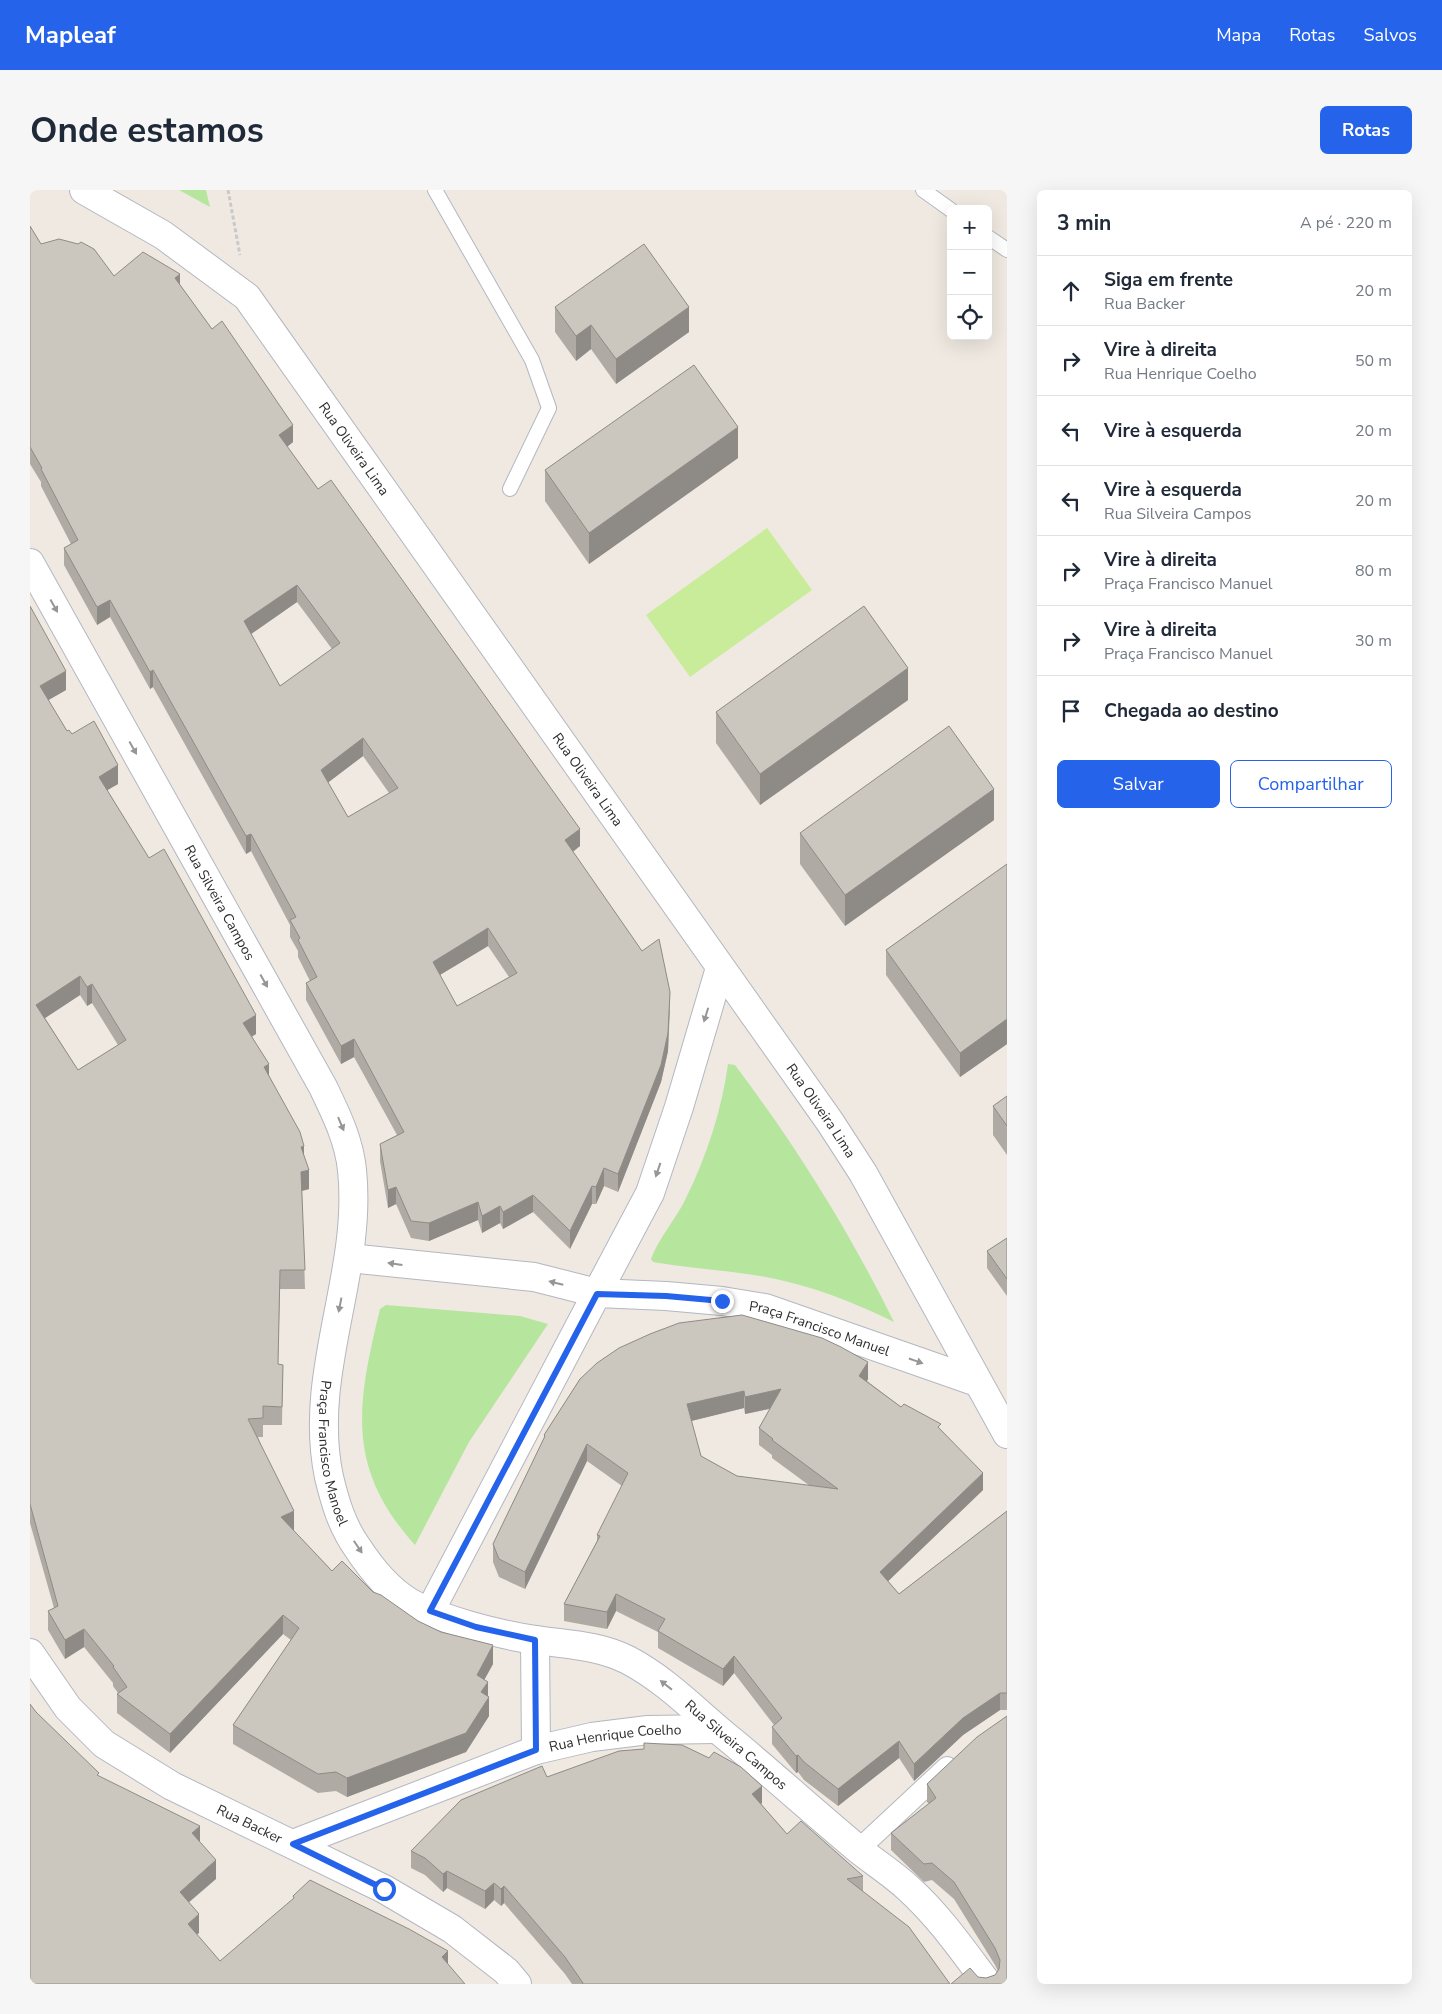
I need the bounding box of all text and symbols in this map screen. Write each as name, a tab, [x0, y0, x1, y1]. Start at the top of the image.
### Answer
text: Mapleaf	[25, 19, 116, 51]
text: Mapa	[1216, 23, 1261, 47]
text: Rotas	[1289, 23, 1335, 47]
text: Salvos	[1363, 23, 1417, 47]
button: Rotas	[1320, 106, 1412, 154]
text: Onde estamos	[30, 107, 264, 154]
map controls	[947, 205, 992, 340]
button: +	[947, 205, 992, 250]
text: 3 min	[1057, 209, 1111, 237]
text: A pé · 220 m	[1300, 212, 1392, 234]
button: −	[947, 250, 992, 295]
text: Siga em frente	[1104, 267, 1233, 293]
icon: ahead	[1057, 277, 1085, 305]
text: 20 m	[1355, 280, 1392, 302]
text: Rua Backer	[1104, 293, 1185, 315]
button: locate	[947, 295, 992, 340]
text: Vire à direita	[1104, 337, 1217, 363]
icon: right	[1057, 347, 1085, 375]
text: 50 m	[1355, 350, 1392, 372]
text: Rua Henrique Coelho	[1104, 363, 1257, 385]
street label: Rua Oliveira Lima	[314, 398, 393, 500]
icon: left	[1057, 417, 1085, 445]
text: Vire à esquerda	[1104, 418, 1242, 444]
text: 20 m	[1355, 420, 1392, 442]
text: Vire à esquerda	[1104, 477, 1242, 503]
icon: left	[1057, 487, 1085, 515]
text: 20 m	[1355, 490, 1392, 512]
text: Rua Silveira Campos	[1104, 503, 1252, 525]
text: Vire à direita	[1104, 547, 1217, 573]
icon: right	[1057, 557, 1085, 585]
text: 80 m	[1355, 560, 1392, 582]
text: Praça Francisco Manuel	[1104, 573, 1272, 595]
one-way arrow	[50, 598, 58, 613]
text: Vire à direita	[1104, 617, 1217, 643]
icon: right	[1057, 627, 1085, 655]
text: 30 m	[1355, 630, 1392, 652]
text: Praça Francisco Manuel	[1104, 643, 1272, 665]
icon: arrive	[1057, 697, 1085, 725]
text: Chegada ao destino	[1104, 698, 1279, 724]
street label: Rua Oliveira Lima	[548, 729, 627, 830]
one-way arrow	[129, 740, 137, 755]
button: Salvar	[1057, 760, 1220, 808]
button: Compartilhar	[1230, 760, 1392, 808]
street label: Rua Silveira Campos	[180, 842, 259, 964]
one-way arrow	[260, 974, 268, 988]
one-way arrow	[701, 1007, 709, 1022]
street label: Rua Oliveira Lima	[782, 1060, 860, 1162]
one-way arrow	[337, 1117, 345, 1131]
one-way arrow	[653, 1163, 661, 1178]
one-way arrow	[387, 1260, 403, 1268]
one-way arrow	[549, 1279, 564, 1287]
route end	[711, 1290, 734, 1313]
street label: Praça Francisco Manuel	[748, 1297, 893, 1361]
one-way arrow	[335, 1298, 343, 1314]
one-way arrow	[909, 1357, 924, 1365]
street label: Praça Francisco Manoel	[314, 1379, 353, 1530]
one-way arrow	[353, 1540, 362, 1554]
one-way arrow	[659, 1680, 673, 1690]
street label: Rua Silveira Campos	[681, 1696, 791, 1794]
street label: Rua Henrique Coelho	[547, 1721, 682, 1757]
street label: Rua Backer	[213, 1800, 285, 1848]
route start	[373, 1878, 396, 1901]

